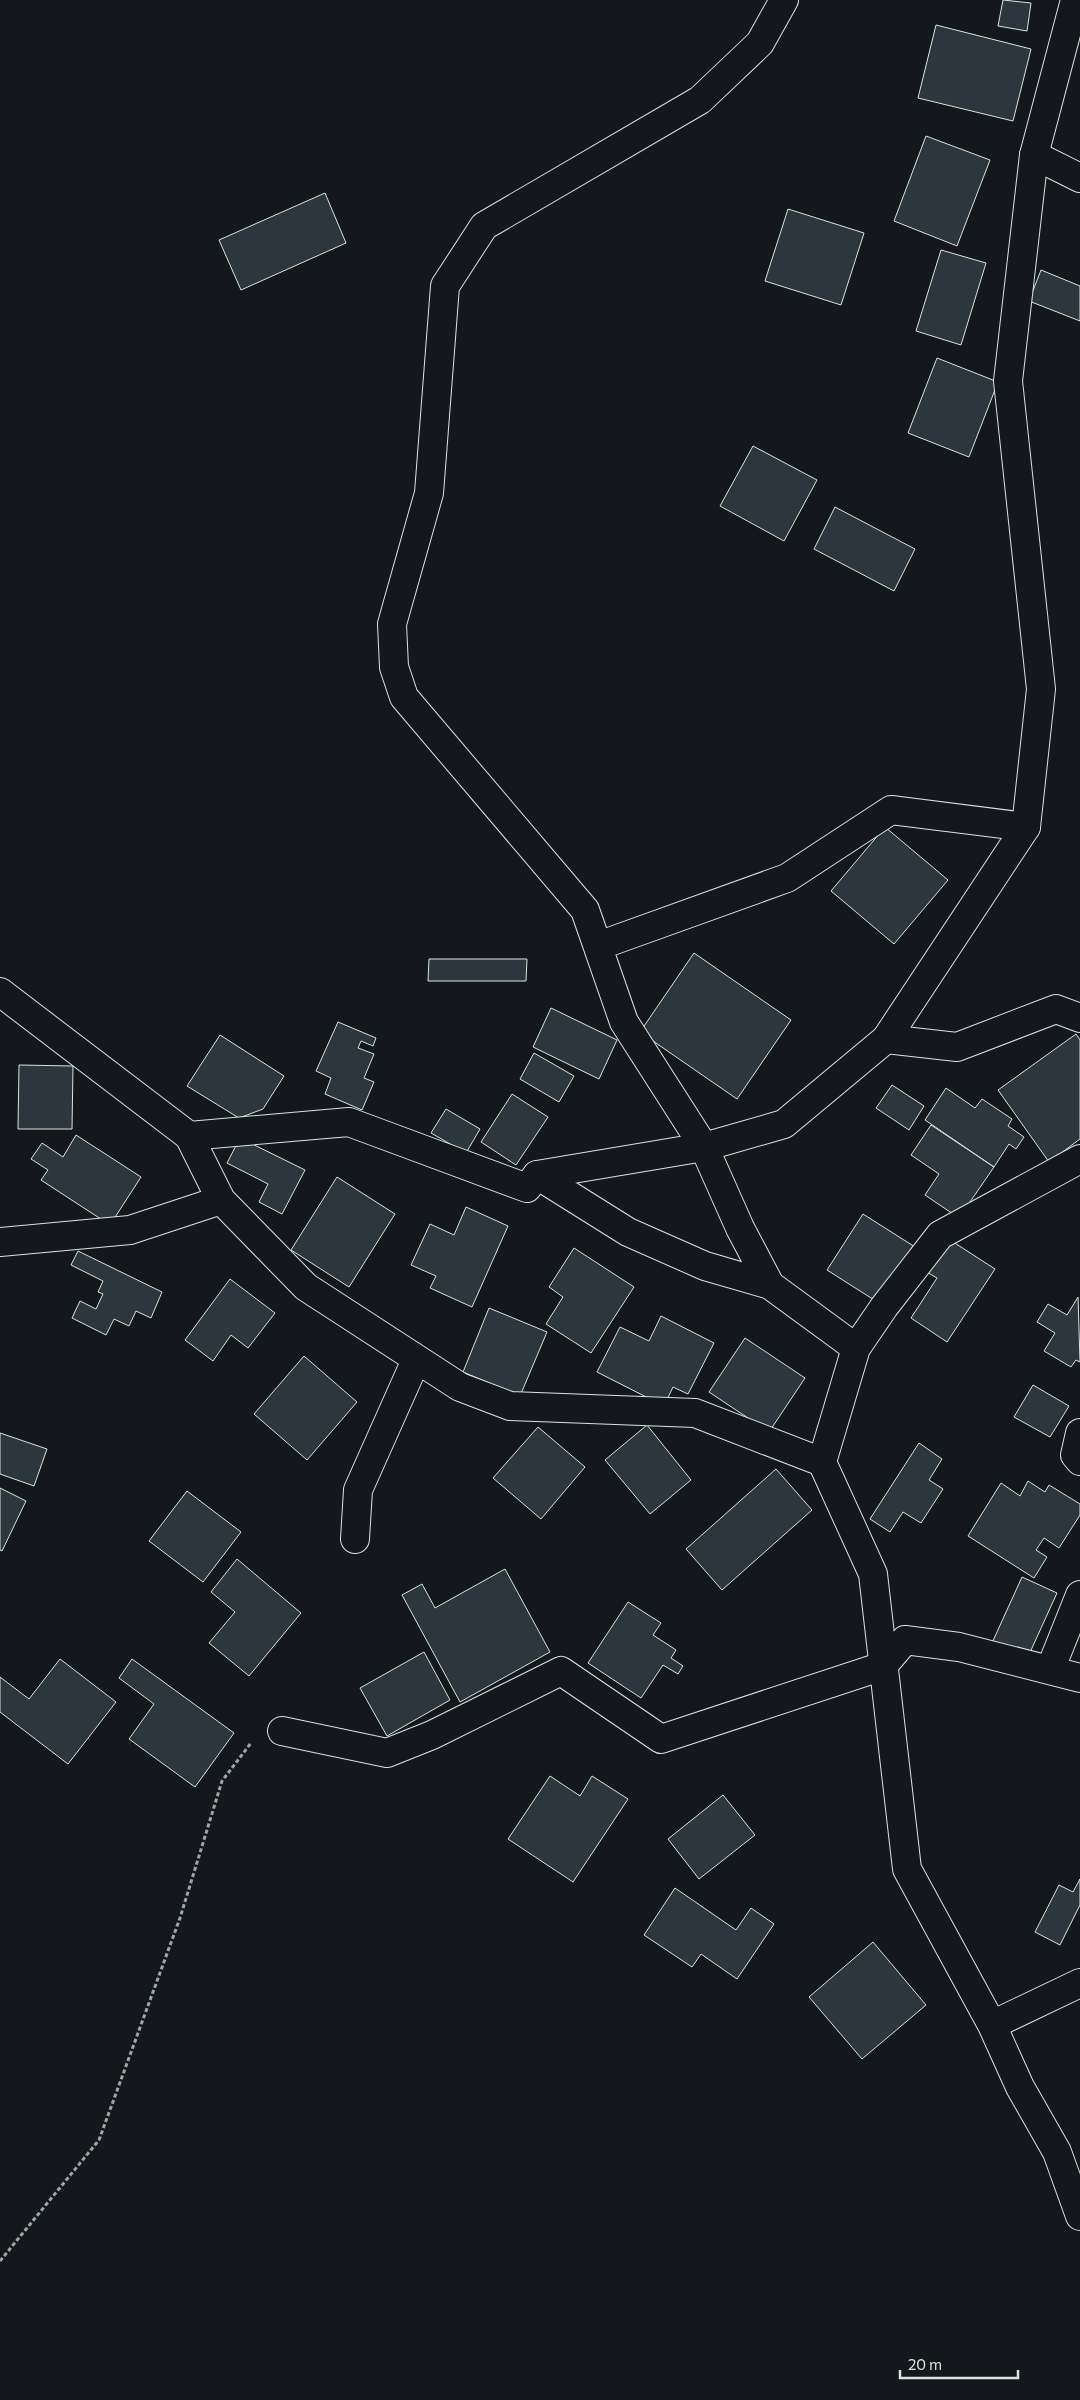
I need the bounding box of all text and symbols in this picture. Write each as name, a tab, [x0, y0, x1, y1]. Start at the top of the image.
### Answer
scale bar	[900, 2348, 1018, 2380]
text: 20 m	[908, 2355, 942, 2373]

